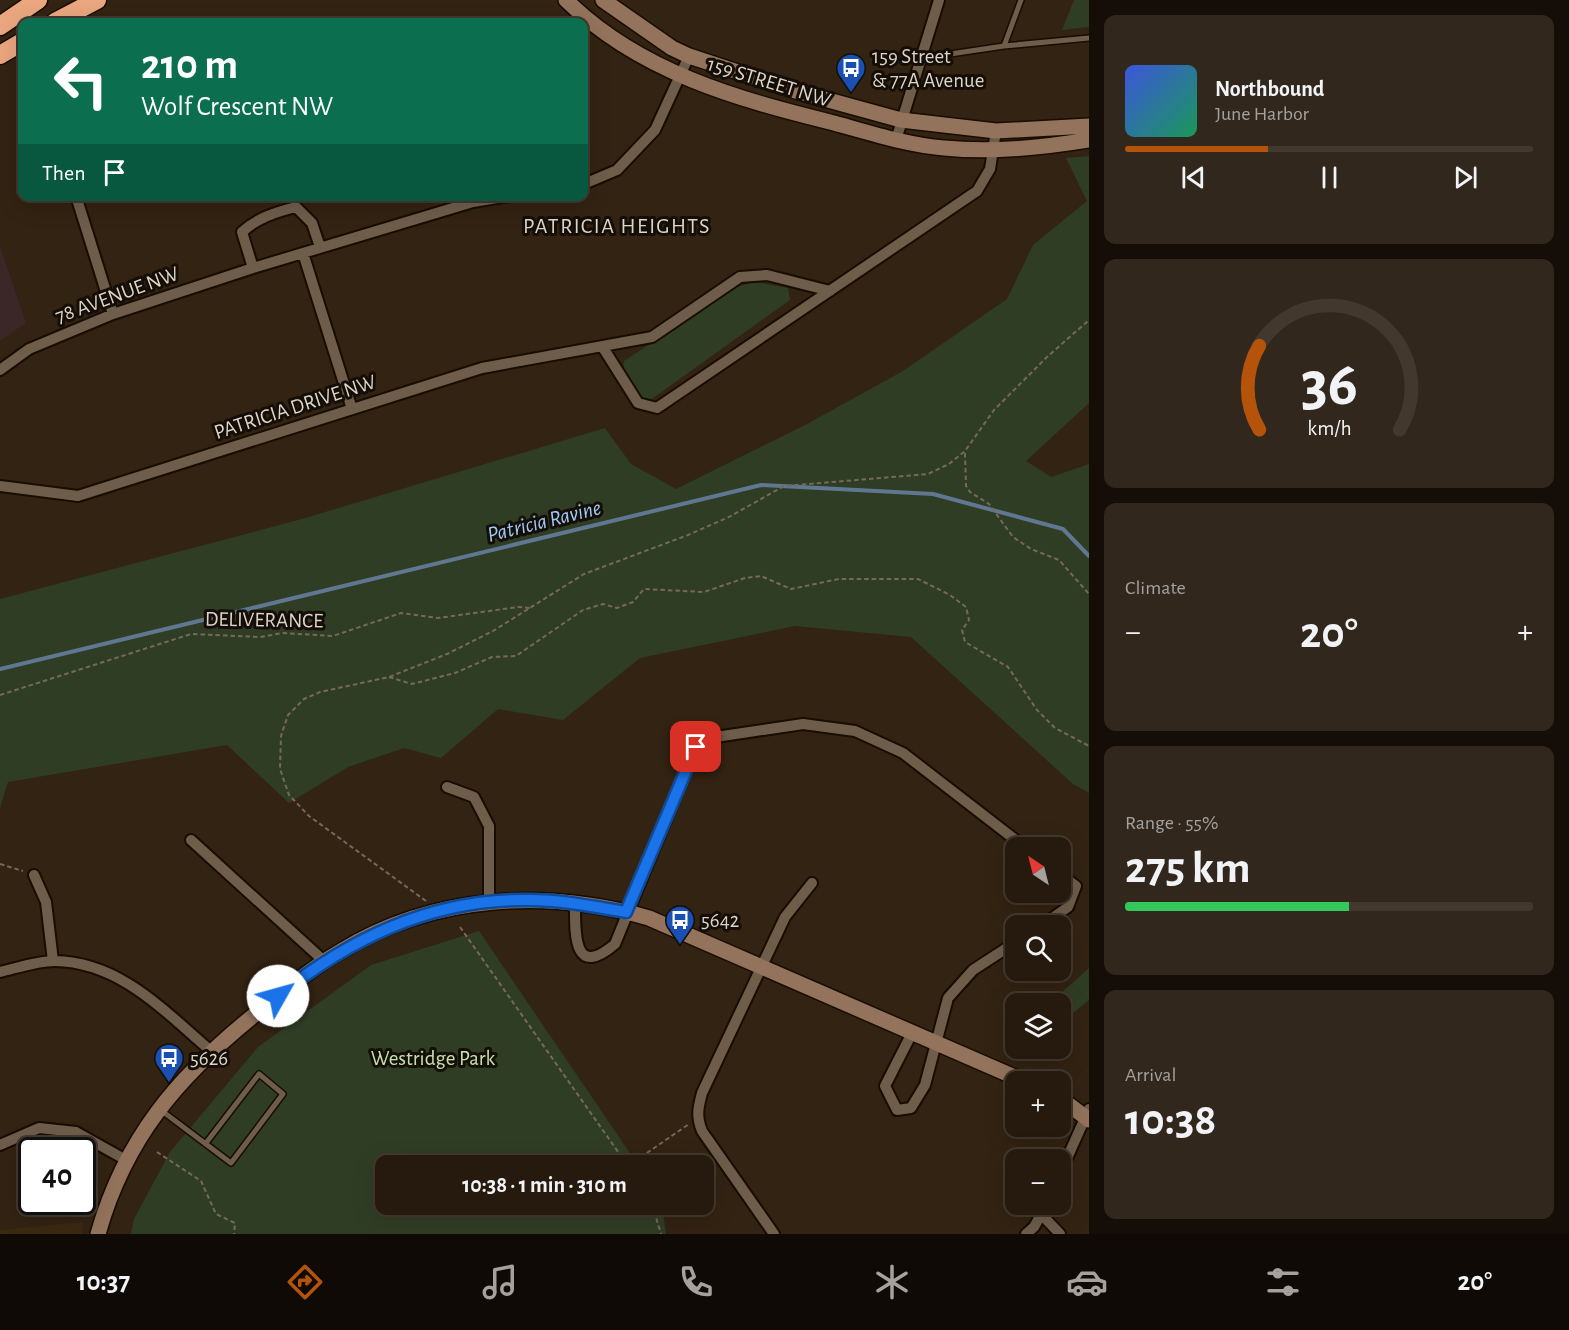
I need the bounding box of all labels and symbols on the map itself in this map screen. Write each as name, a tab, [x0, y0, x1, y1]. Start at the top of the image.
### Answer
place label: 159 Street & 77A Avenue	[872, 46, 984, 91]
bus stop icon: 159 Street & 77A Avenue	[835, 52, 867, 94]
street label: 159 STREET NW	[705, 53, 833, 111]
district label: PATRICIA HEIGHTS	[523, 215, 711, 237]
street label: 78 AVENUE NW	[52, 263, 182, 327]
street label: PATRICIA DRIVE NW	[211, 371, 379, 443]
water label: Patricia Ravine	[485, 496, 603, 546]
street label: DELIVERANCE	[205, 608, 323, 632]
pin	[670, 721, 721, 772]
north arrow	[1005, 837, 1071, 903]
bus stop icon: 5642	[664, 904, 696, 946]
place label: 5642	[701, 910, 739, 931]
position arrow	[246, 964, 310, 1028]
bus stop icon: 5626	[153, 1042, 185, 1084]
place label: 5626	[190, 1048, 228, 1069]
park label: Westridge Park	[371, 1048, 496, 1069]
speed limit sign: 40	[18, 1137, 96, 1215]

